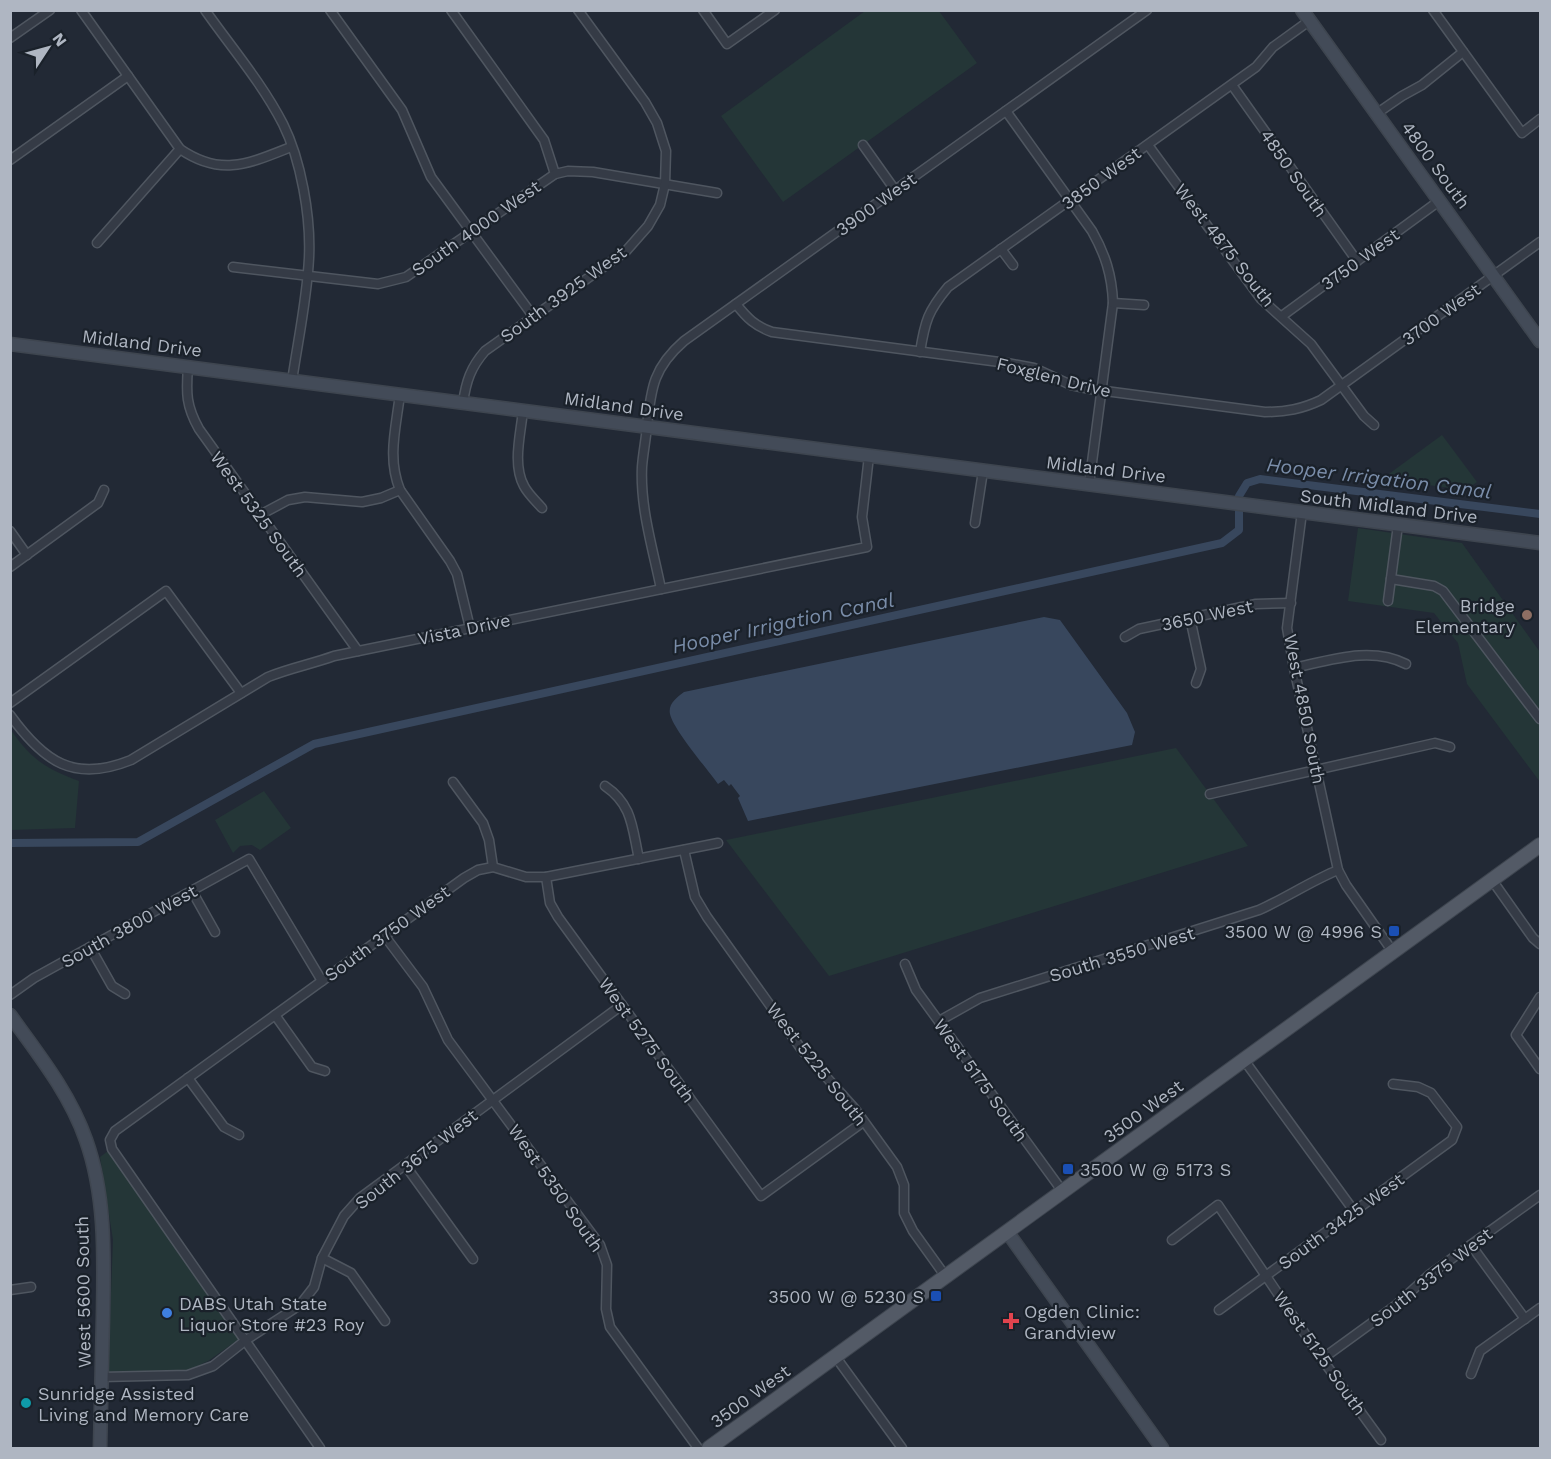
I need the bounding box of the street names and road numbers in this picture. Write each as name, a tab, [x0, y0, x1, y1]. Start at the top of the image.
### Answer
street label: 4800 South	[1397, 117, 1475, 213]
street label: 4850 South	[1256, 125, 1332, 221]
street label: 3850 West	[1057, 142, 1145, 214]
street label: 3900 West	[832, 168, 920, 240]
street label: South 4000 West	[407, 175, 545, 280]
street label: West 4875 South	[1170, 179, 1280, 311]
street label: 3750 West	[1317, 223, 1403, 294]
street label: South 3925 West	[496, 241, 630, 347]
street label: 3700 West	[1398, 278, 1485, 349]
street label: Midland Drive	[81, 325, 203, 361]
street label: Foxglen Drive	[995, 353, 1113, 401]
street label: Midland Drive	[563, 387, 685, 425]
street label: West 5325 South	[206, 447, 312, 581]
street label: Midland Drive	[1045, 451, 1167, 487]
street label: South Midland Drive	[1299, 485, 1479, 527]
street label: 3650 West	[1159, 595, 1255, 635]
street label: Vista Drive	[416, 609, 512, 649]
street label: West 4850 South	[1280, 632, 1330, 786]
street label: South 3800 West	[57, 880, 201, 972]
street label: South 3750 West	[320, 880, 454, 985]
street label: South 3550 West	[1047, 922, 1198, 986]
street label: West 5275 South	[595, 973, 699, 1107]
street label: West 5225 South	[762, 998, 872, 1130]
street label: West 5175 South	[929, 1015, 1033, 1145]
street label: 3500 West	[1099, 1075, 1187, 1147]
street label: South 3675 West	[350, 1104, 482, 1213]
street label: West 5350 South	[504, 1120, 608, 1256]
street label: South 3425 West	[1274, 1168, 1408, 1274]
street label: West 5600 South	[71, 1216, 95, 1368]
street label: South 3375 West	[1366, 1223, 1496, 1331]
street label: West 5125 South	[1269, 1287, 1371, 1419]
street label: 3500 West	[706, 1360, 794, 1432]

